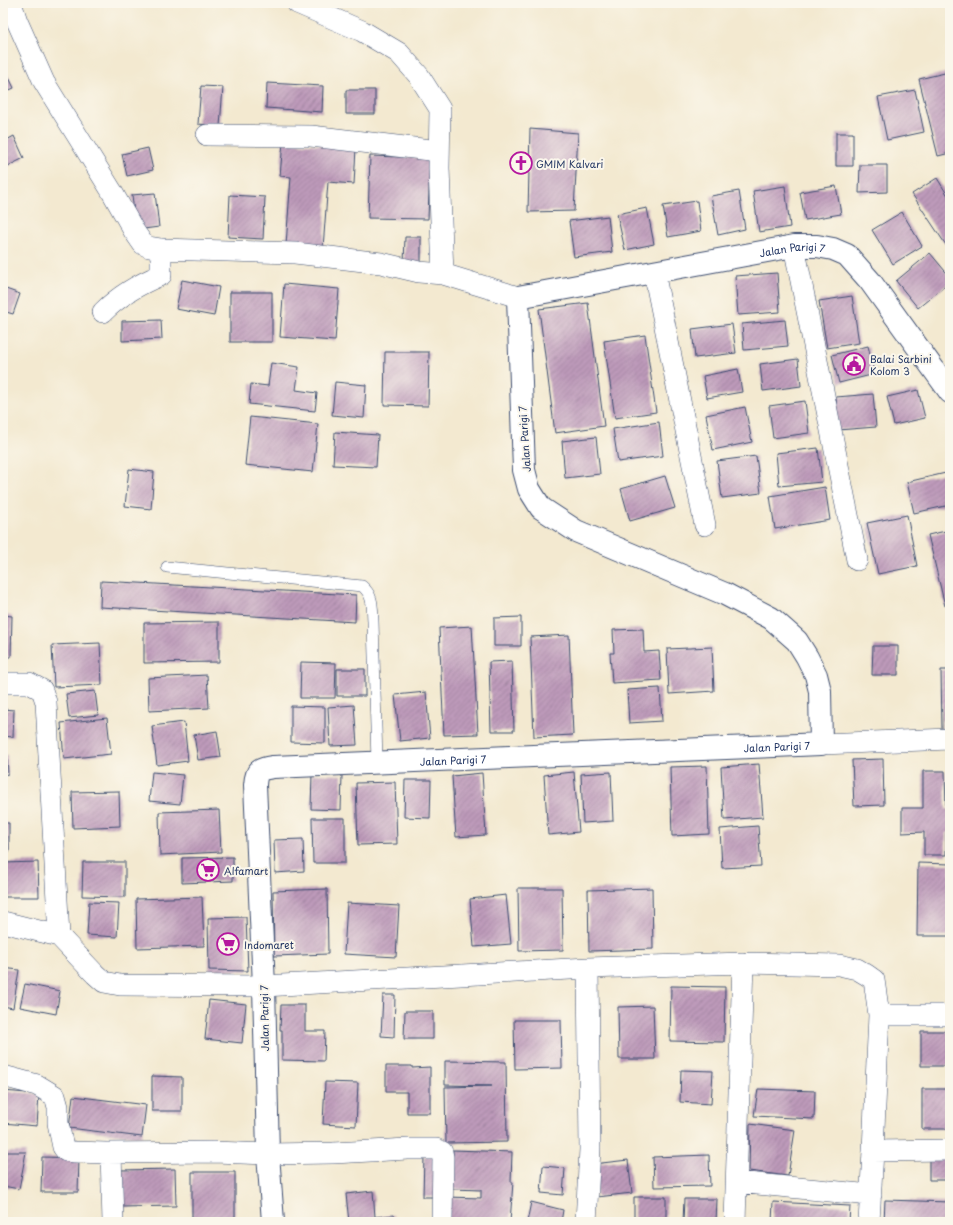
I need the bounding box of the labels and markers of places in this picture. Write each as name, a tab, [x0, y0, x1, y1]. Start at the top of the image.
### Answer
church icon: GMIM Kalvari	[508, 150, 534, 176]
place label: GMIM Kalvari	[536, 156, 604, 171]
public building icon: Balai Sarbini Kolom 3	[841, 351, 867, 377]
place label: Balai Sarbini Kolom 3	[870, 351, 932, 378]
supermarket icon: Alfamart	[195, 857, 221, 883]
place label: Alfamart	[224, 863, 268, 878]
supermarket icon: Indomaret	[215, 931, 241, 957]
place label: Indomaret	[244, 937, 294, 952]

